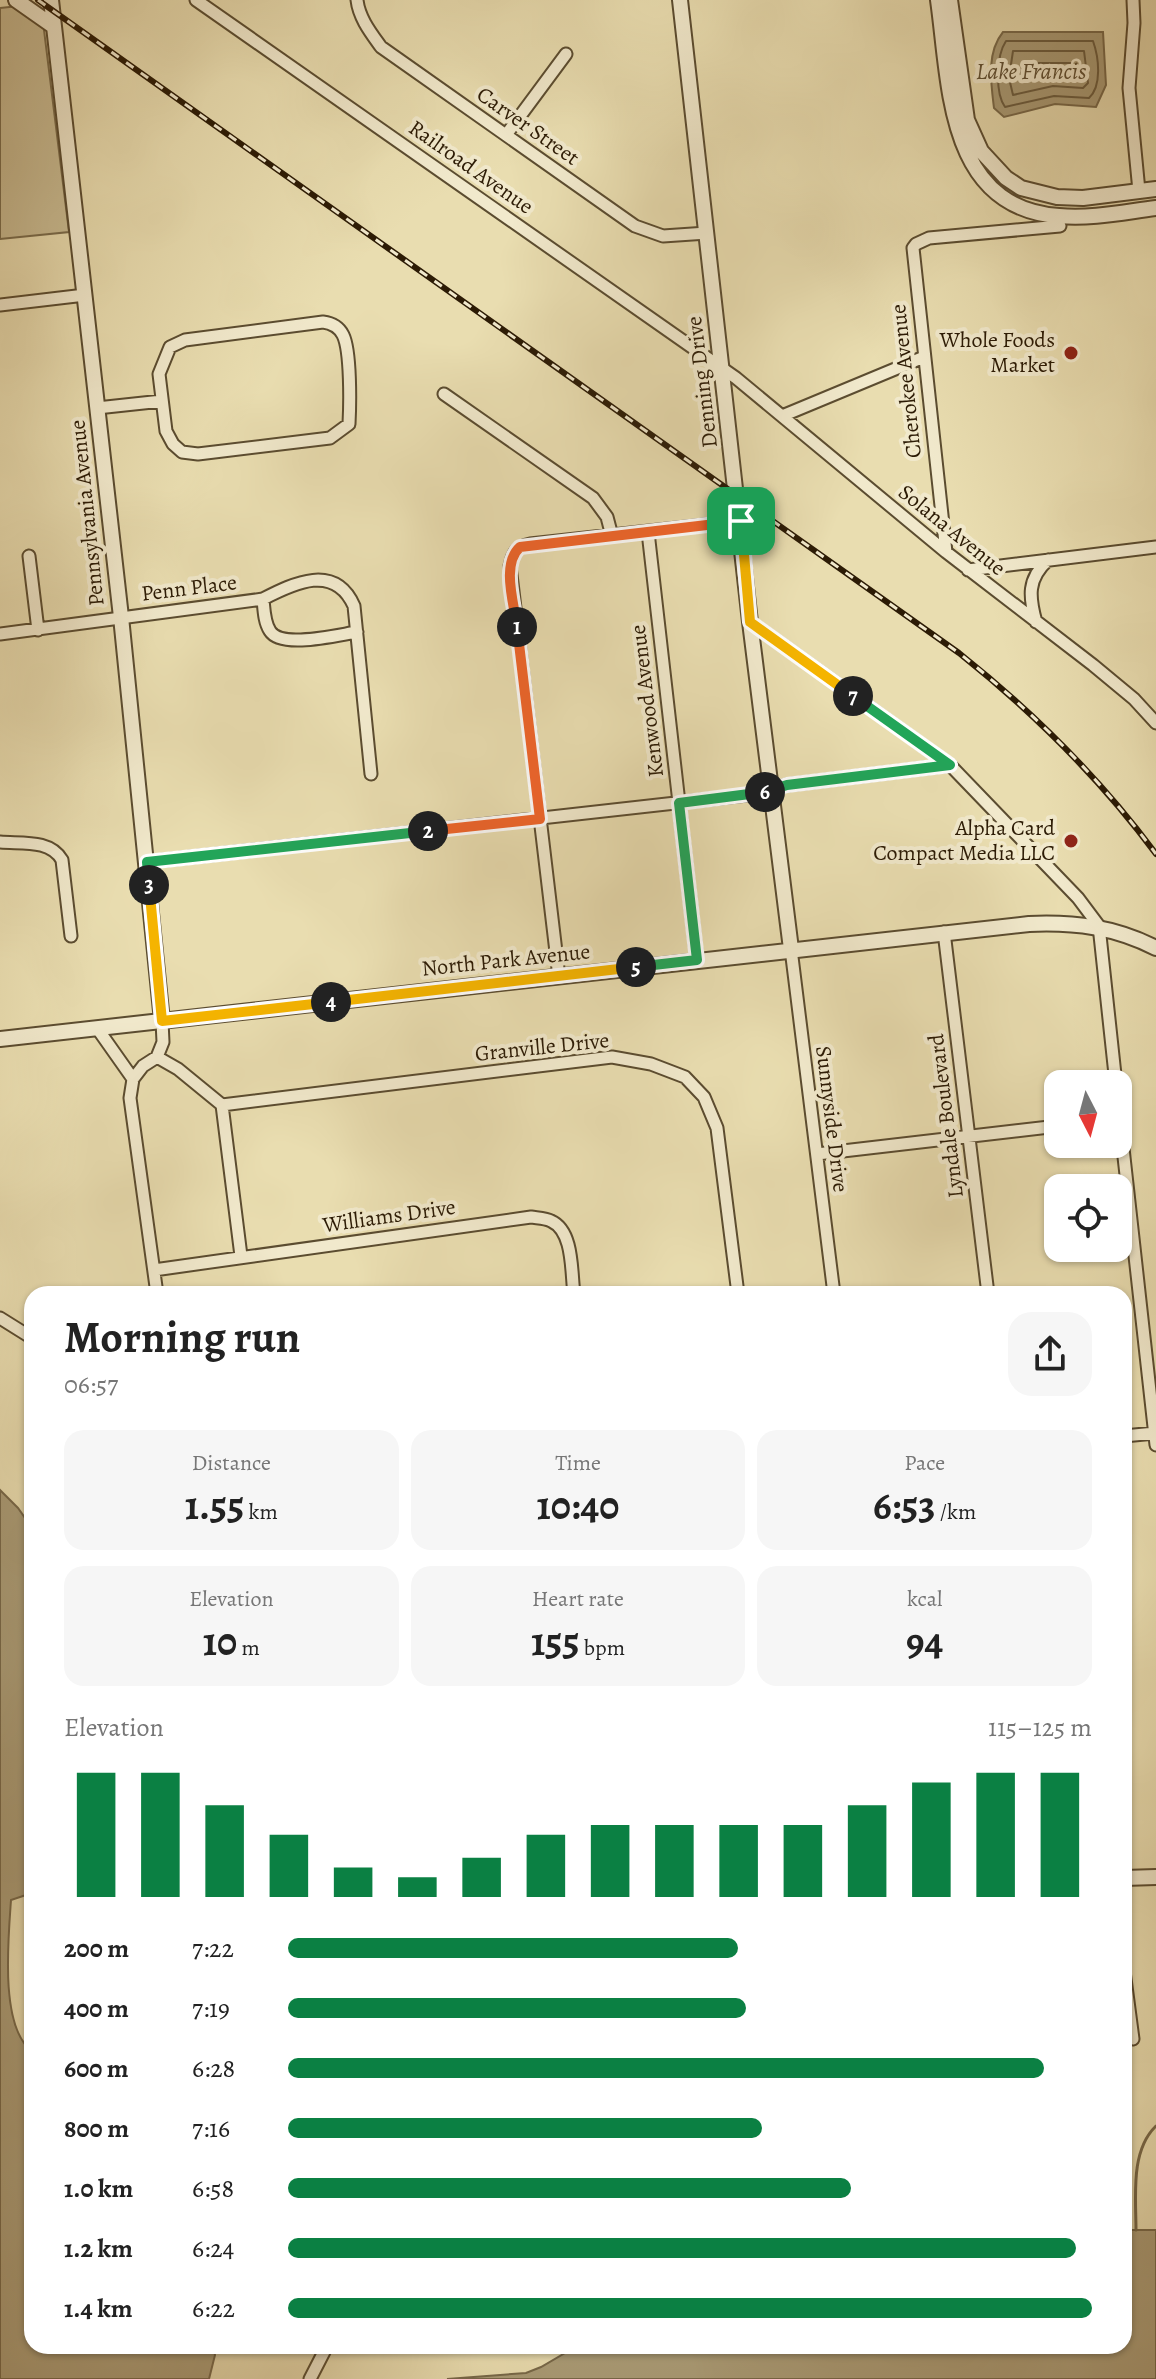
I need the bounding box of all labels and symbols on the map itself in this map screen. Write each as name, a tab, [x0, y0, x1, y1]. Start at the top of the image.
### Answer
water label: Lake Francis	[976, 55, 1086, 87]
street label: Carver Street	[471, 80, 585, 172]
street label: Railroad Avenue	[403, 113, 539, 221]
street label: Cherokee Avenue	[883, 303, 929, 459]
street label: Denning Drive	[679, 314, 725, 450]
place label: Whole Foods Market	[939, 325, 1055, 380]
marker: Whole Foods Market	[1062, 344, 1080, 362]
street label: Pennsylvania Avenue	[62, 418, 112, 608]
street label: Solana Avenue	[892, 477, 1012, 583]
pin	[707, 487, 775, 555]
street label: Penn Place	[139, 567, 239, 609]
pin: 1	[497, 607, 537, 647]
street label: Kenwood Avenue	[623, 623, 671, 779]
pin: 7	[833, 676, 873, 716]
pin: 6	[745, 772, 785, 812]
pin: 2	[408, 811, 448, 851]
place label: Alpha Card Compact Media LLC	[873, 813, 1055, 868]
marker: Alpha Card Compact Media LLC	[1062, 832, 1080, 850]
pin: 3	[129, 865, 169, 905]
street label: North Park Avenue	[420, 936, 592, 984]
pin: 5	[616, 947, 656, 987]
pin: 4	[311, 982, 351, 1022]
street label: Granville Drive	[473, 1025, 611, 1069]
street label: Lyndale Boulevard	[921, 1032, 971, 1200]
street label: Sunnyside Drive	[808, 1044, 856, 1194]
north arrow	[1044, 1070, 1132, 1158]
street label: Williams Drive	[320, 1192, 457, 1240]

